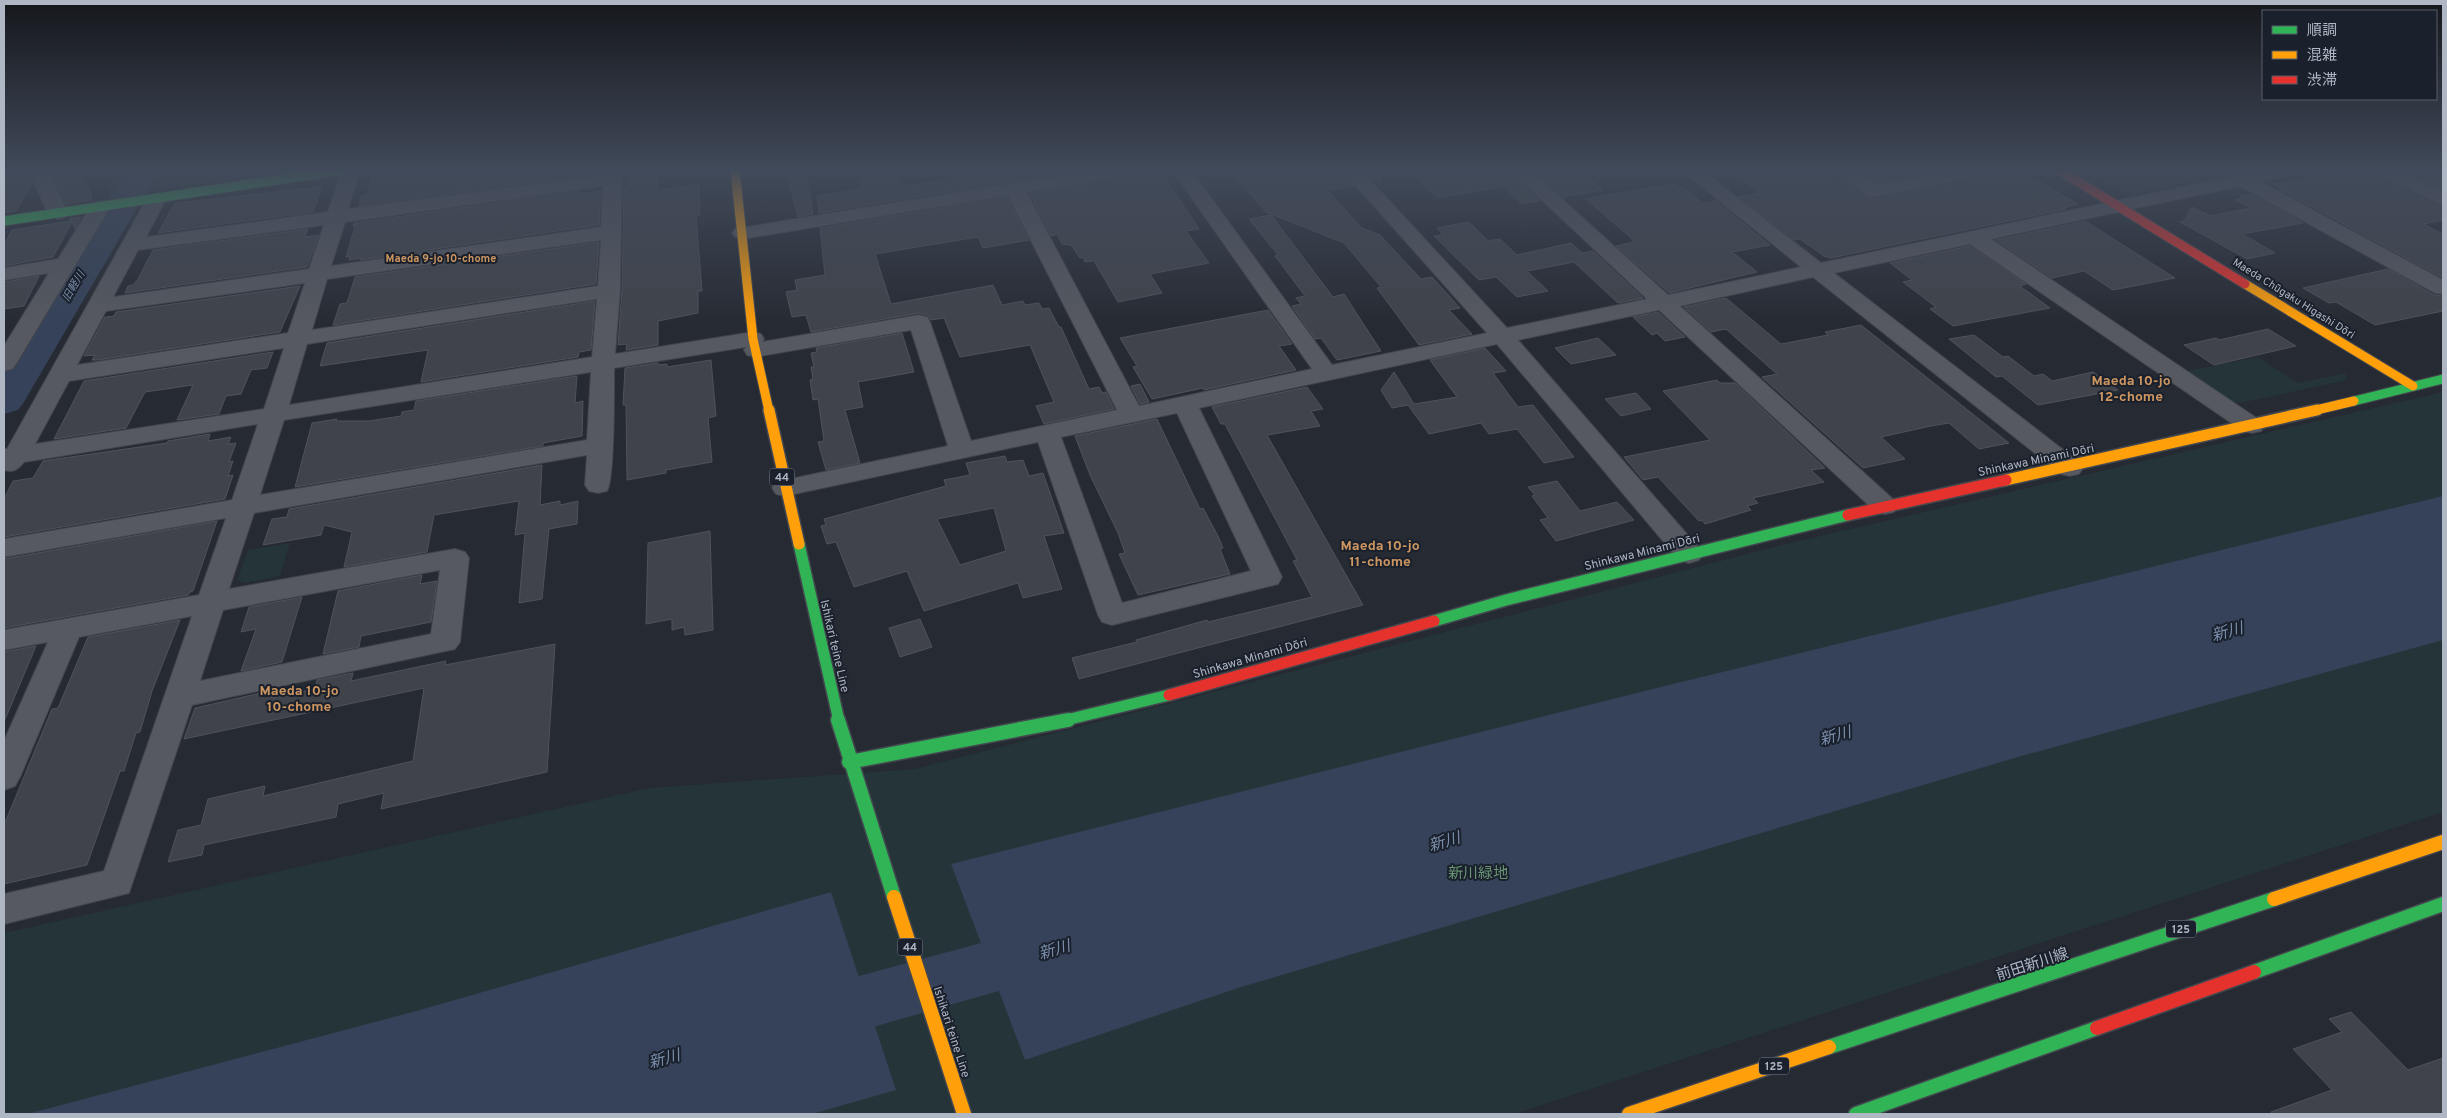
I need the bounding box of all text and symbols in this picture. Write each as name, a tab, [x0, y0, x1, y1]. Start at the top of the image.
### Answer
legend	[2262, 10, 2437, 100]
text: 順調	[2307, 22, 2337, 41]
text: 混雑	[2307, 47, 2337, 66]
text: 渋滞	[2307, 72, 2337, 91]
district label: Maeda 9-jo 10-chome	[386, 252, 496, 266]
street label: Maeda Chūgaku Higashi Dōri	[2230, 255, 2357, 342]
water label: 旧軽川	[59, 268, 89, 304]
district label: Maeda 10-jo 12-chome	[2091, 373, 2171, 406]
street label: Shinkawa Minami Dōri	[1977, 441, 2096, 481]
road number: 44	[770, 468, 794, 486]
street label: Shinkawa Minami Dōri	[1583, 531, 1702, 575]
district label: Maeda 10-jo 11-chome	[1340, 538, 1420, 571]
street label: Ishikari teine Line	[816, 598, 852, 694]
water label: 新川	[2209, 619, 2247, 647]
street label: Shinkawa Minami Dōri	[1191, 635, 1309, 683]
district label: Maeda 10-jo 10-chome	[259, 683, 339, 716]
water label: 新川	[1817, 723, 1855, 751]
water label: 新川	[1426, 828, 1465, 857]
park label: 新川緑地	[1448, 865, 1508, 884]
road number: 125	[2166, 921, 2196, 938]
water label: 新川	[1036, 936, 1075, 965]
road number: 44	[898, 939, 922, 956]
street label: 前田新川線	[1994, 945, 2071, 986]
street label: Ishikari teine Line	[929, 985, 973, 1080]
water label: 新川	[646, 1046, 684, 1074]
road number: 125	[1759, 1058, 1789, 1074]

